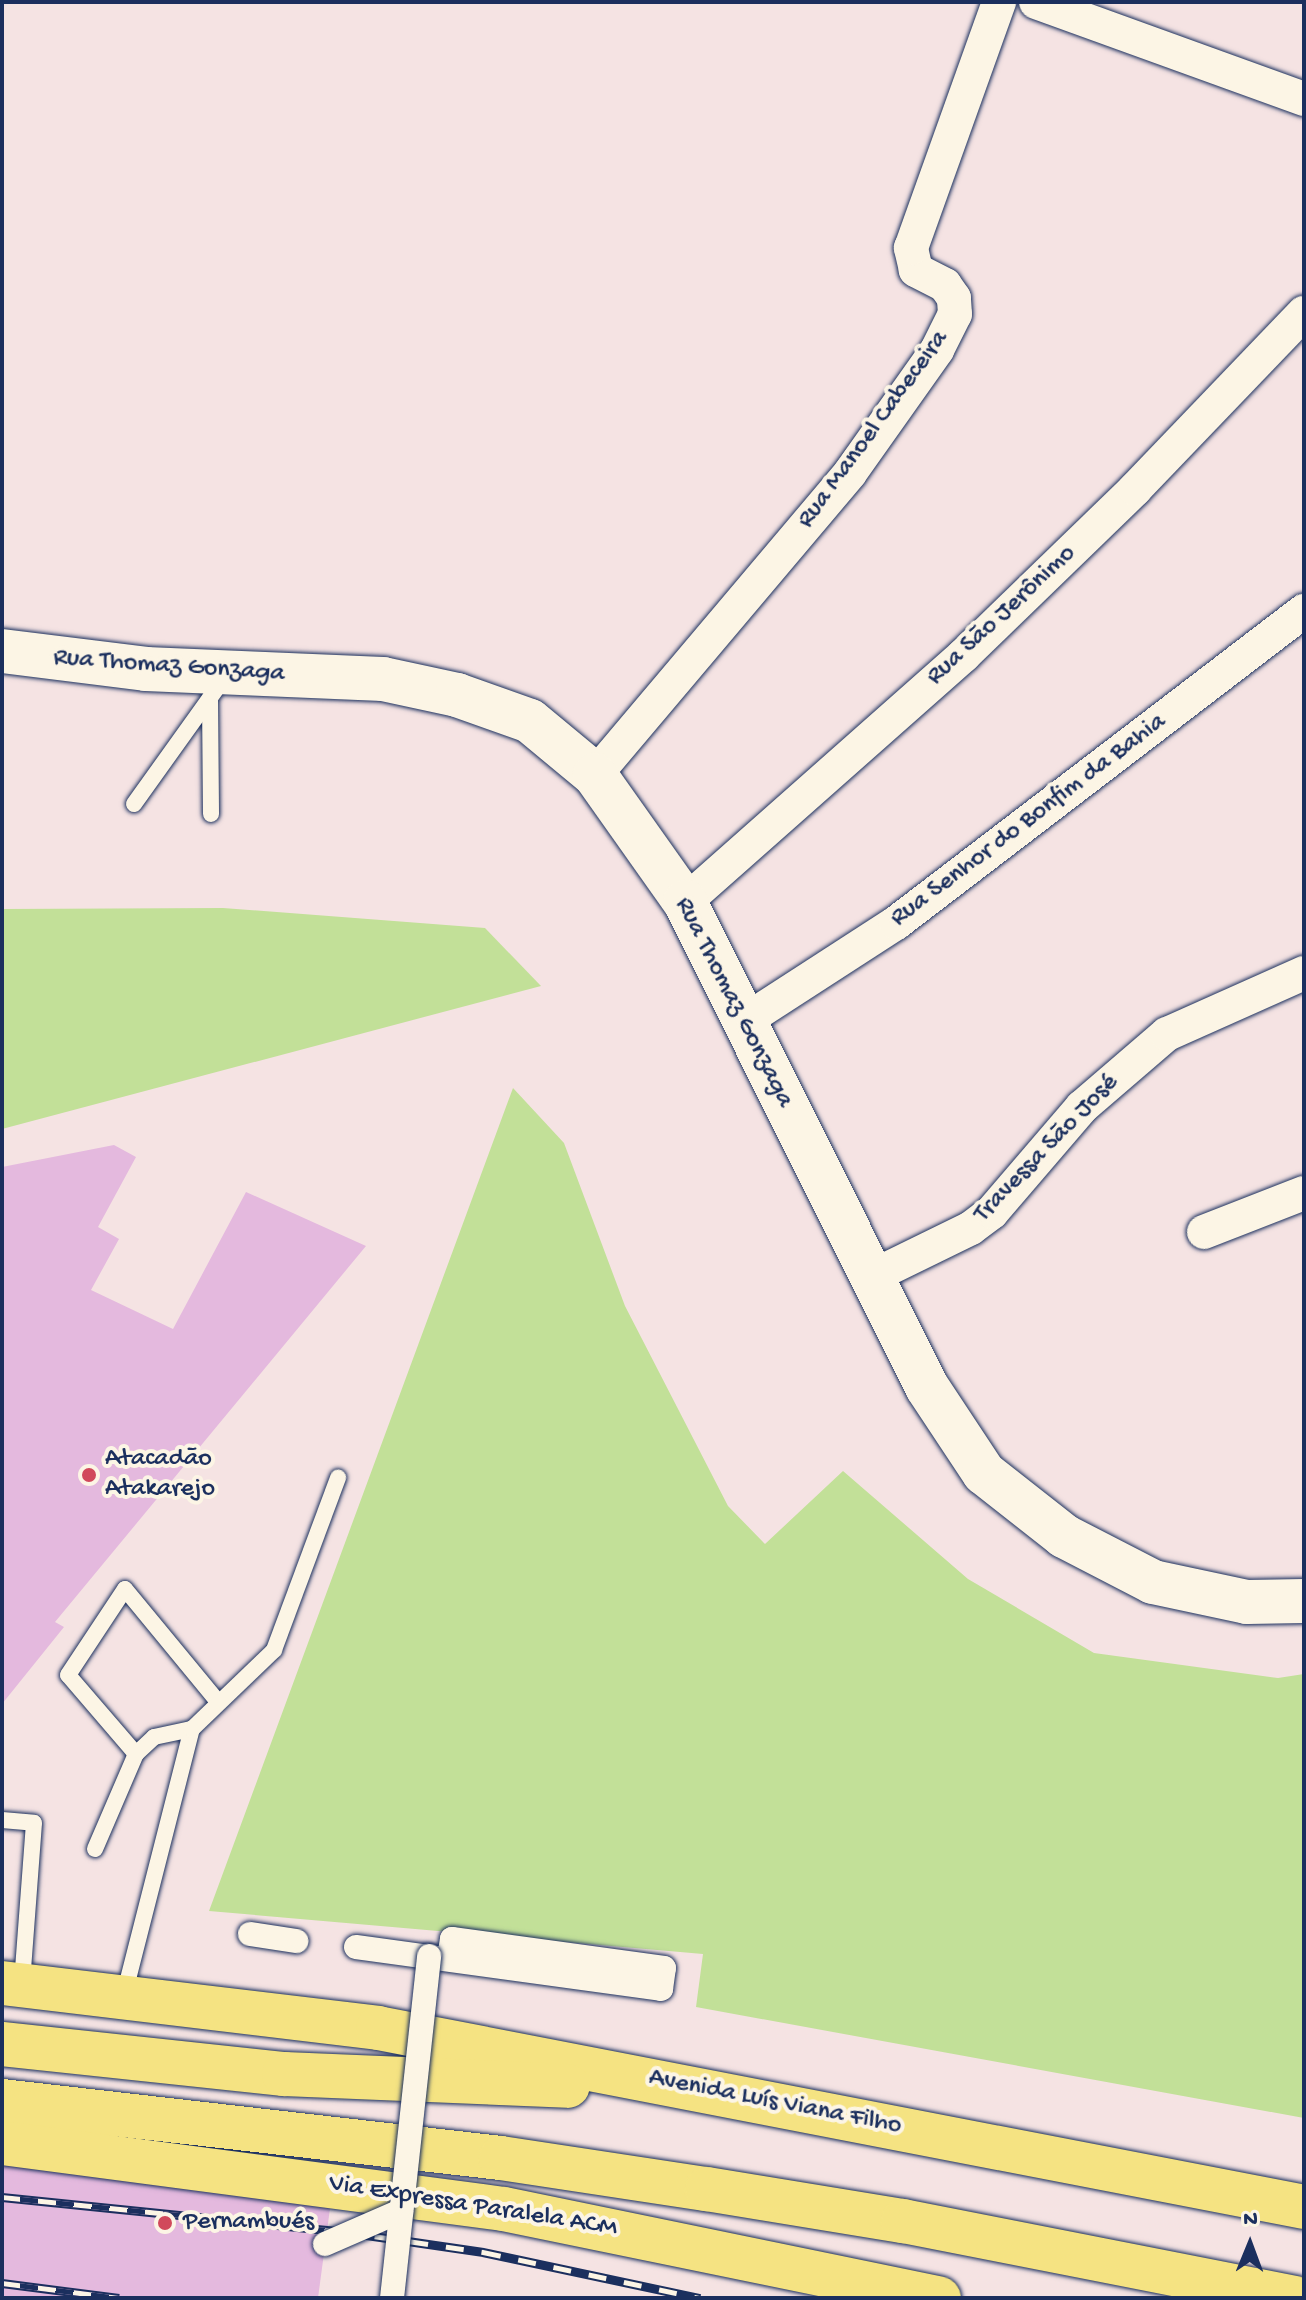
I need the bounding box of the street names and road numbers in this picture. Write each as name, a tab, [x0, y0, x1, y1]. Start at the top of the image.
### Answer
street label: Rua Manoel Cabeceira	[792, 325, 956, 535]
street label: Rua São Jerônimo	[921, 539, 1083, 693]
street label: Rua Thomaz Gonzaga	[52, 643, 286, 691]
street label: Rua Senhor do Bonfim da Bahia	[885, 707, 1173, 935]
street label: Rua Thomaz Gonzaga	[666, 893, 800, 1113]
street label: Travessa São José	[968, 1068, 1126, 1230]
street label: Avenida Luís Viana Filho	[646, 2063, 904, 2143]
street label: Via Expressa Paralela ACM	[327, 2169, 619, 2245]

